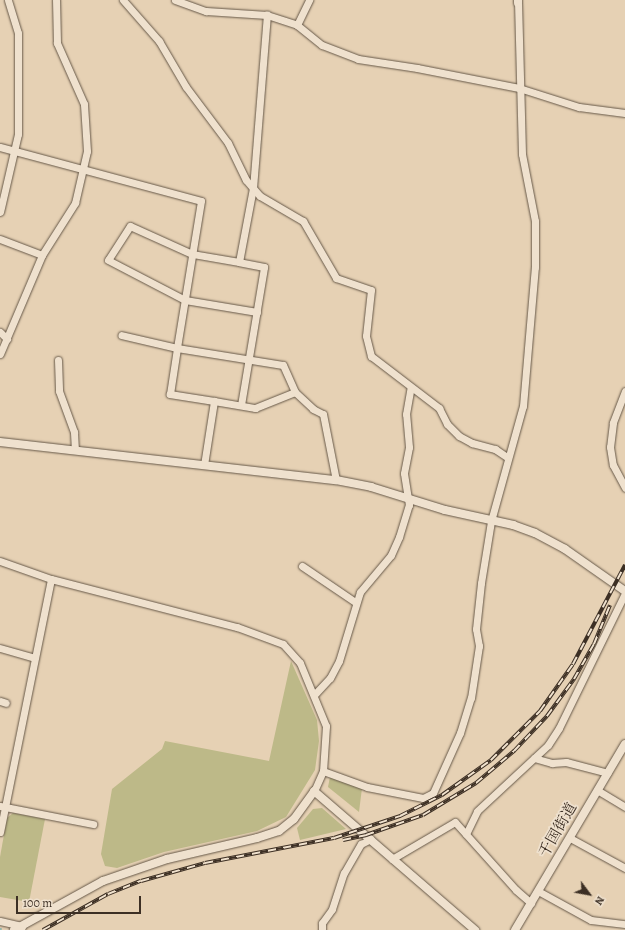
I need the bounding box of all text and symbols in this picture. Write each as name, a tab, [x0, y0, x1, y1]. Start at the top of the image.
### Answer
street label: 千国街道	[535, 800, 581, 860]
north arrow	[569, 874, 609, 914]
scale bar	[18, 888, 143, 914]
text: N	[591, 893, 608, 908]
text: 100 m	[23, 895, 52, 911]

